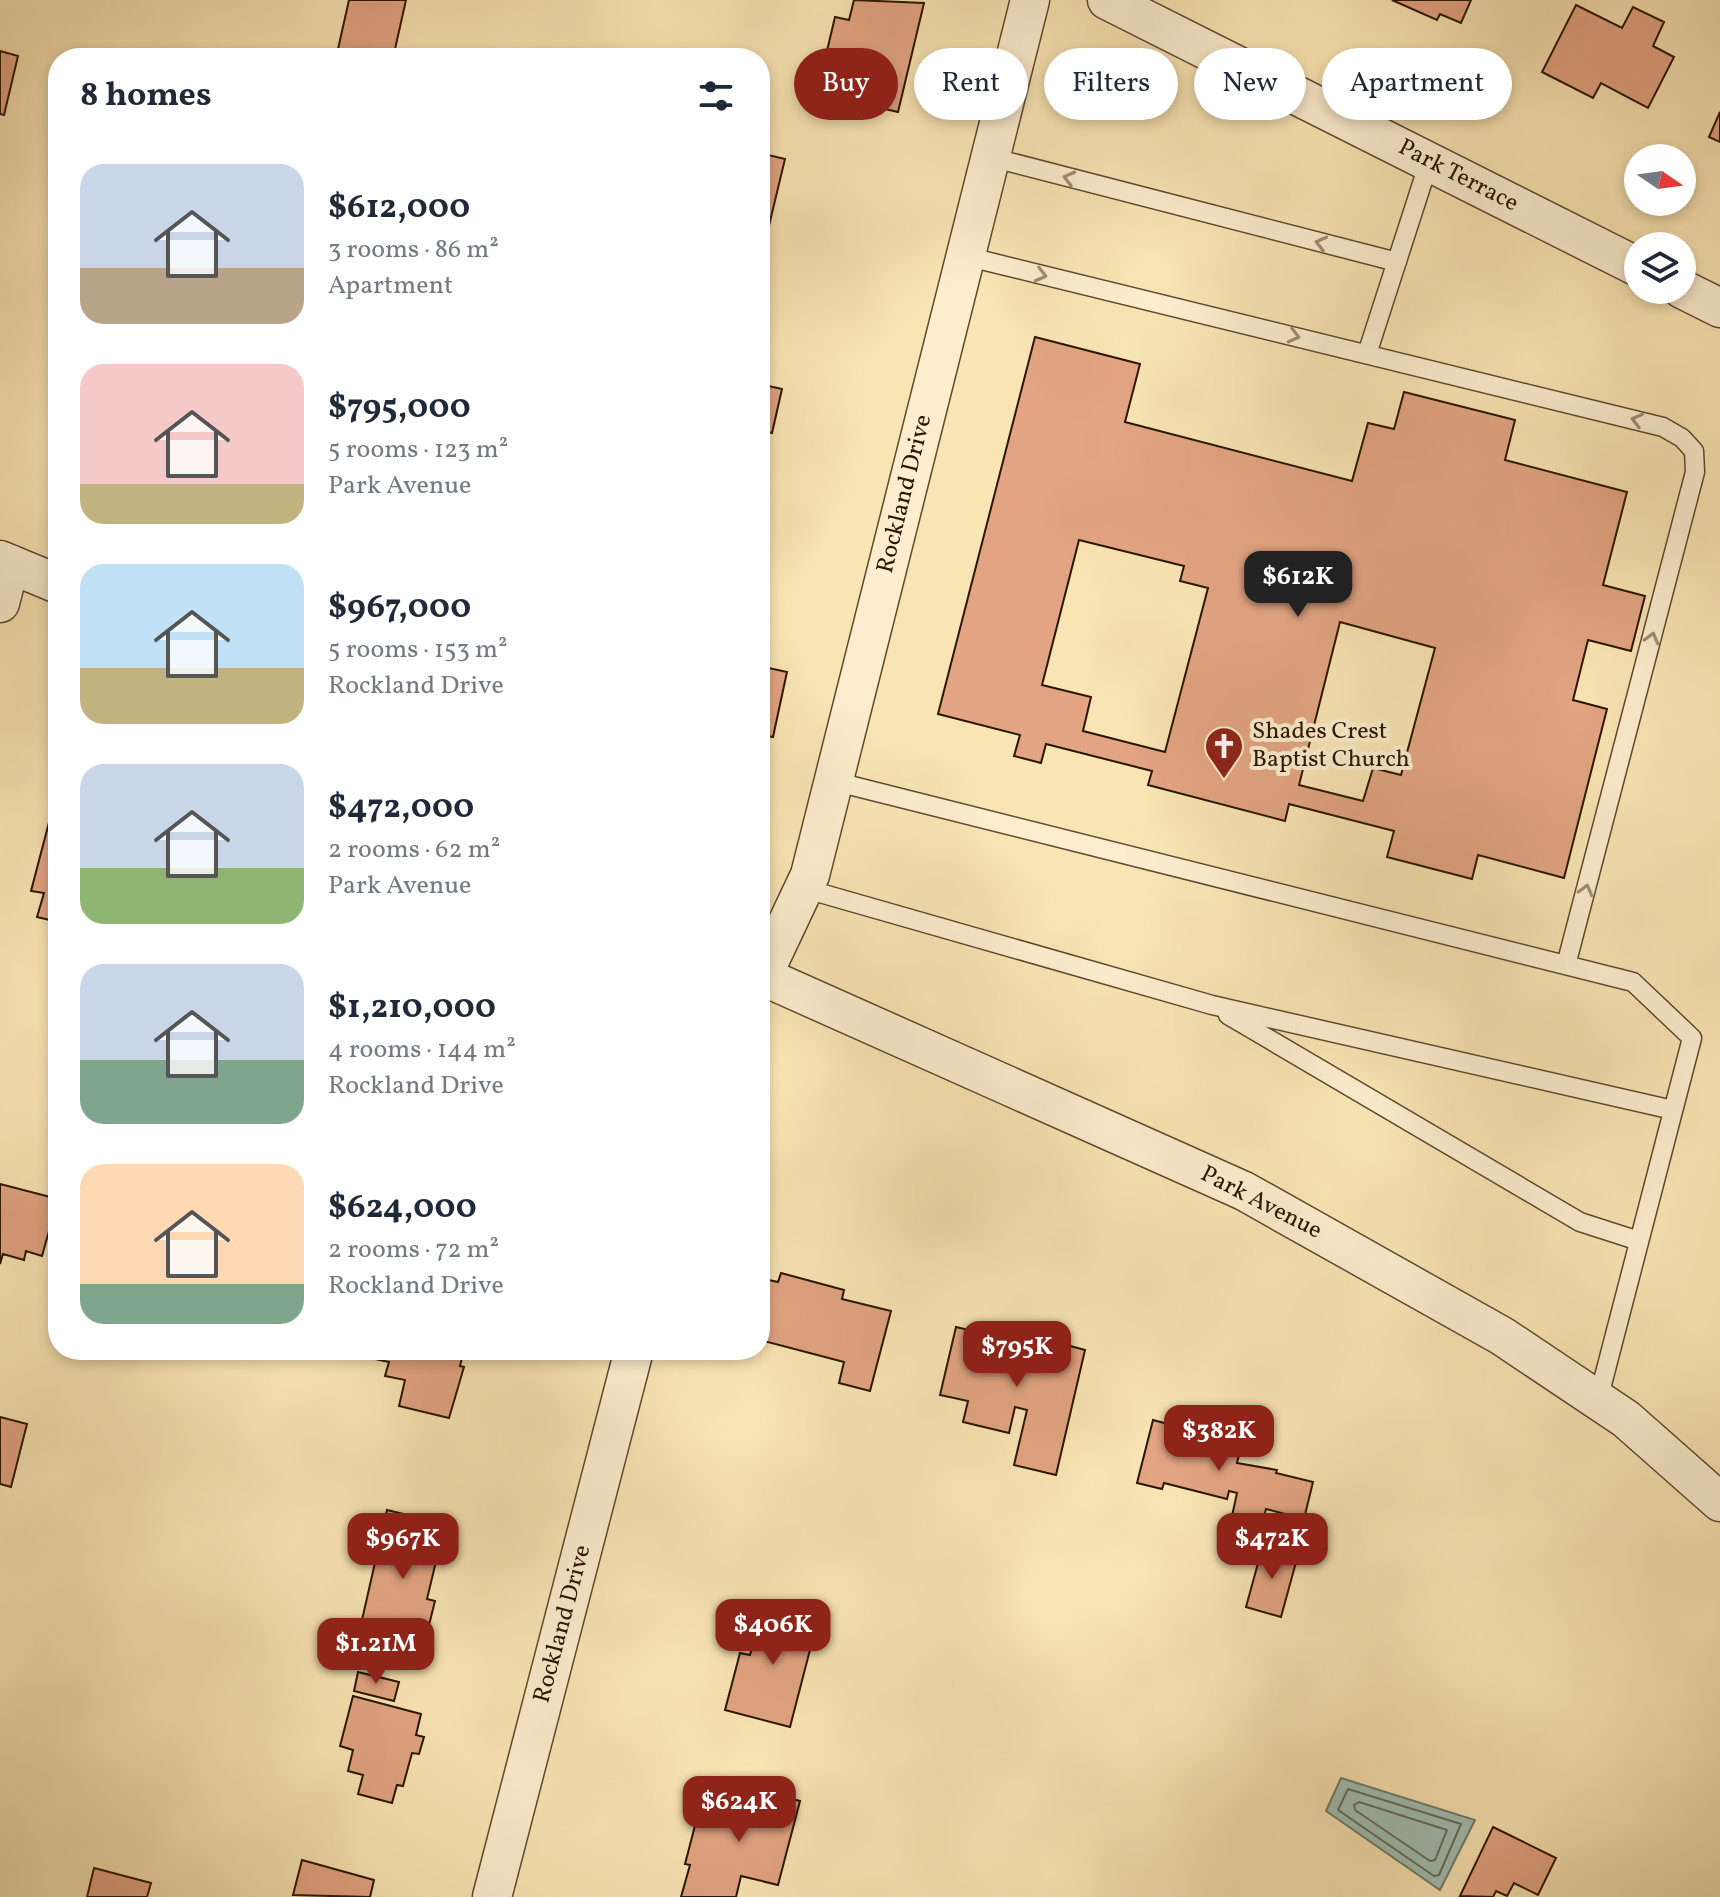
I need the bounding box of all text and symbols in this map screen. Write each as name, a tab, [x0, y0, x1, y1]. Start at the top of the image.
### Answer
chip: Buy	[794, 48, 898, 120]
chip: Rent	[914, 48, 1028, 120]
chip: Filters	[1044, 48, 1178, 120]
chip: New	[1194, 48, 1306, 120]
chip: Apartment	[1322, 48, 1512, 120]
text: 8 homes	[80, 73, 212, 120]
icon: filters	[694, 74, 738, 118]
street label: Park Terrace	[1392, 131, 1524, 221]
north arrow	[1624, 144, 1696, 216]
map controls	[1624, 144, 1696, 304]
one-way arrow	[1063, 170, 1077, 187]
text: $612,000	[328, 185, 470, 232]
icon: home	[144, 196, 240, 292]
text: 3 rooms · 86 m²	[328, 232, 499, 268]
button: layers	[1624, 232, 1696, 304]
one-way arrow	[1315, 235, 1329, 252]
one-way arrow	[1034, 266, 1048, 283]
text: Apartment	[328, 268, 453, 304]
one-way arrow	[1286, 327, 1300, 344]
text: $795,000	[328, 385, 471, 432]
icon: home	[144, 396, 240, 492]
street label: Rockland Drive	[869, 411, 941, 577]
one-way arrow	[1630, 413, 1644, 430]
text: 5 rooms · 123 m²	[328, 432, 508, 468]
text: Park Avenue	[328, 468, 471, 504]
pin: $612K	[1242, 551, 1354, 619]
text: $612K	[1262, 559, 1334, 595]
text: $967,000	[328, 585, 471, 632]
icon: home	[144, 596, 240, 692]
text: 5 rooms · 153 m²	[328, 632, 508, 668]
one-way arrow	[1642, 632, 1659, 646]
text: Rockland Drive	[328, 668, 504, 704]
place label: Shades Crest Baptist Church	[1252, 715, 1410, 777]
church icon: Shades Crest Baptist Church	[1203, 725, 1245, 780]
text: $472,000	[328, 785, 474, 832]
icon: home	[144, 796, 240, 892]
text: 2 rooms · 62 m²	[328, 832, 500, 868]
text: Park Avenue	[328, 868, 471, 904]
one-way arrow	[1576, 884, 1593, 897]
text: $1,210,000	[328, 985, 496, 1032]
icon: home	[144, 996, 240, 1092]
text: 4 rooms · 144 m²	[328, 1032, 516, 1068]
text: Rockland Drive	[328, 1068, 504, 1104]
street label: Park Avenue	[1194, 1158, 1328, 1248]
text: $624,000	[328, 1185, 477, 1232]
icon: home	[144, 1196, 240, 1292]
text: 2 rooms · 72 m²	[328, 1232, 499, 1268]
text: Rockland Drive	[328, 1268, 504, 1304]
pin: $795K	[961, 1321, 1073, 1389]
text: $795K	[981, 1329, 1053, 1365]
pin: $382K	[1163, 1405, 1275, 1473]
text: $382K	[1182, 1413, 1256, 1449]
pin: $967K	[347, 1513, 459, 1581]
pin: $472K	[1216, 1513, 1328, 1581]
text: $967K	[366, 1521, 440, 1557]
text: $472K	[1235, 1521, 1309, 1557]
street label: Rockland Drive	[526, 1541, 600, 1707]
pin: $406K	[717, 1599, 829, 1667]
text: $406K	[733, 1607, 813, 1643]
pin: $1.21M	[311, 1618, 441, 1686]
text: $1.21M	[335, 1626, 417, 1662]
pin: $624K	[683, 1776, 795, 1844]
text: $624K	[701, 1784, 777, 1820]

